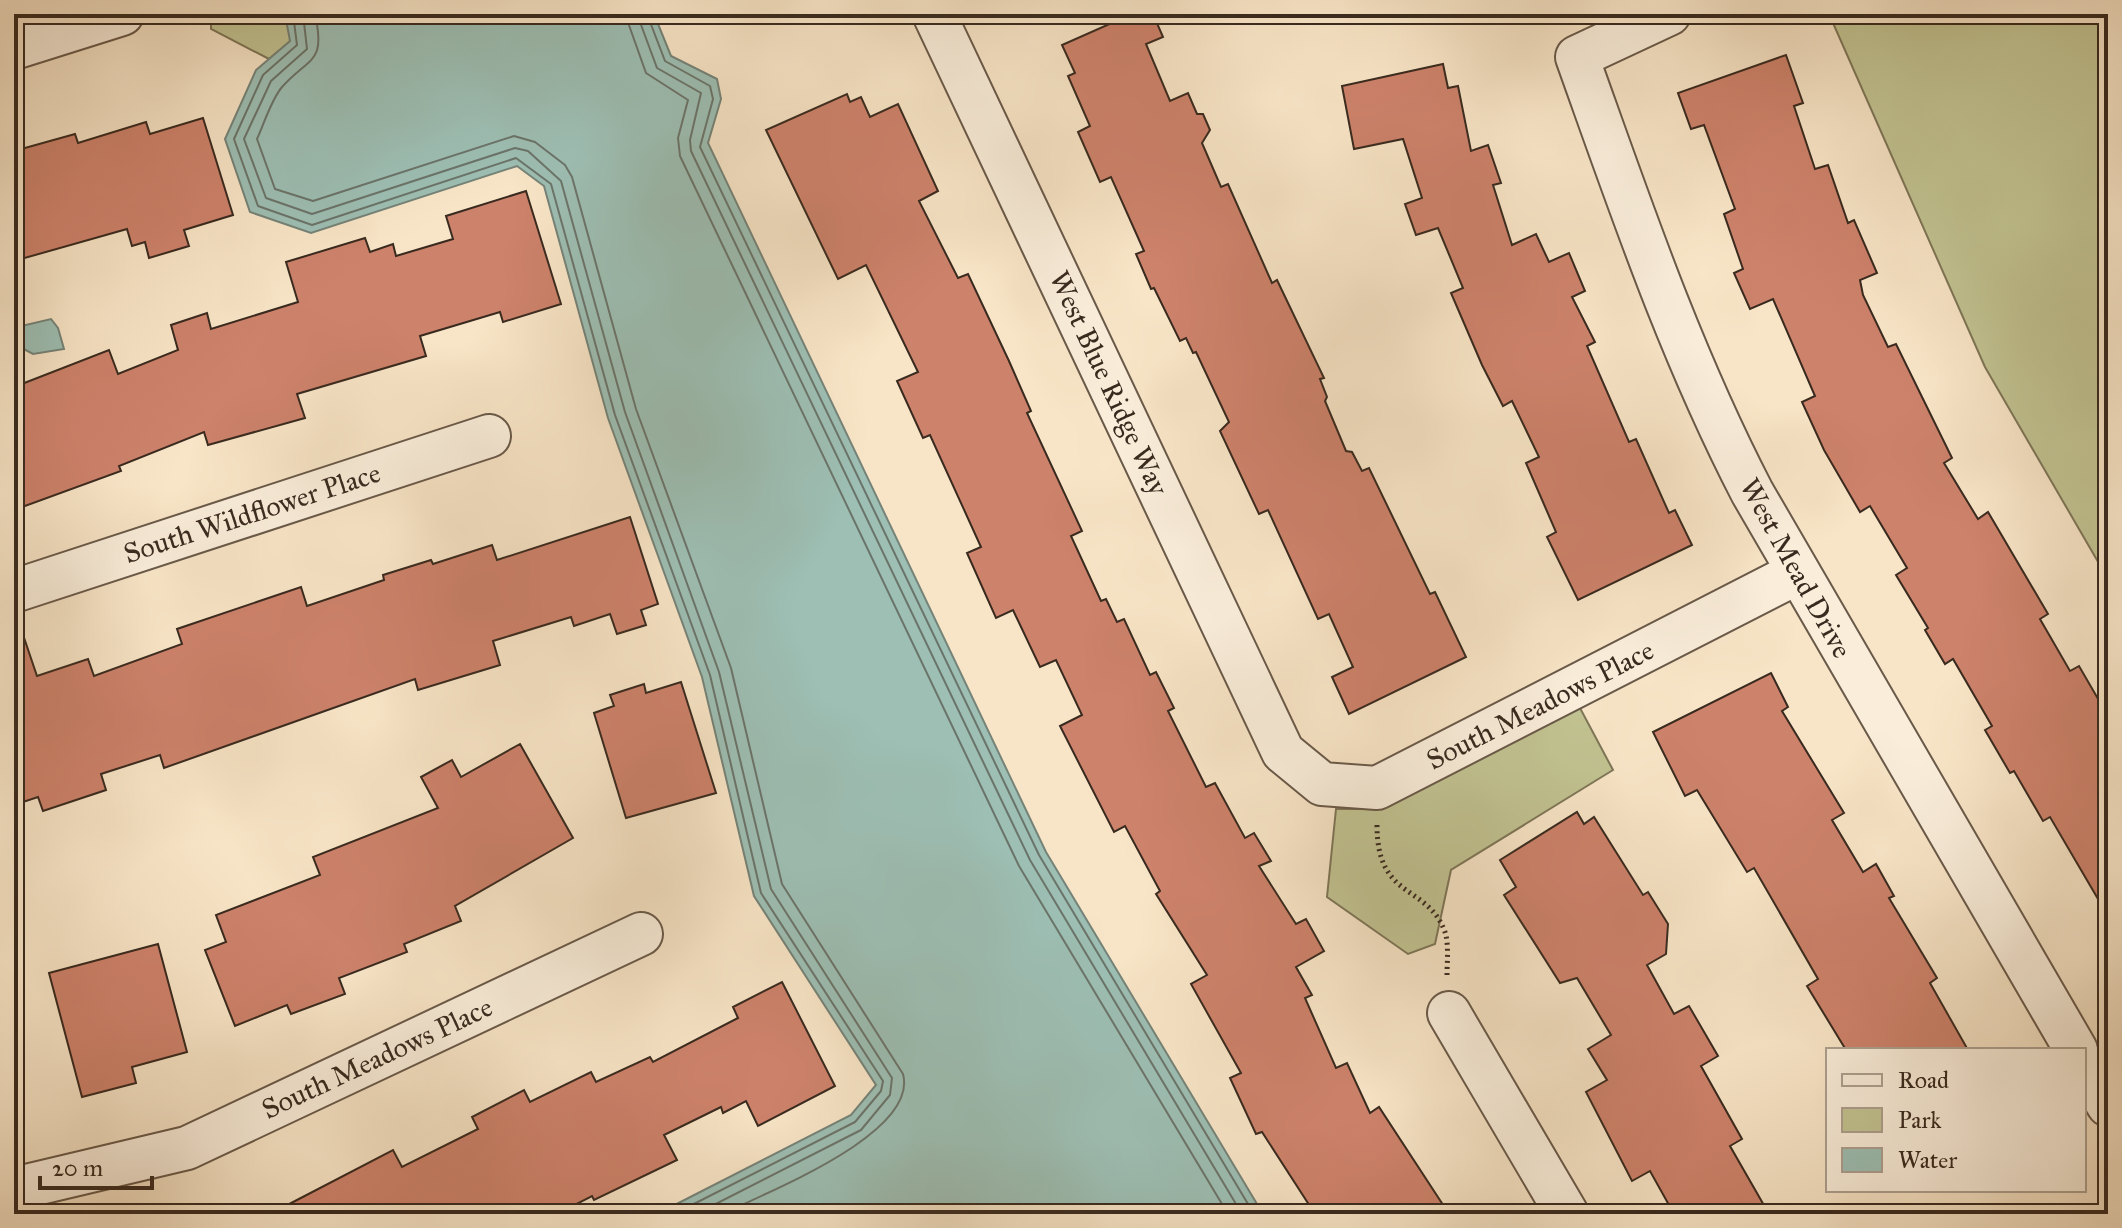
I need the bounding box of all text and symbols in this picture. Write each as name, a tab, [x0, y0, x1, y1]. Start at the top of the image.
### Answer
street label: West Blue Ridge Way	[1042, 265, 1177, 502]
street label: South Wildflower Place	[119, 455, 385, 571]
street label: West Mead Drive	[1732, 472, 1860, 664]
street label: South Meadows Place	[1420, 633, 1660, 777]
street label: South Meadows Place	[256, 989, 498, 1127]
legend	[1826, 1048, 2086, 1192]
text: Road	[1898, 1065, 1949, 1095]
text: Park	[1898, 1105, 1942, 1135]
scale bar	[40, 1140, 152, 1190]
text: Water	[1898, 1145, 1957, 1175]
text: 20 m	[52, 1153, 103, 1183]

